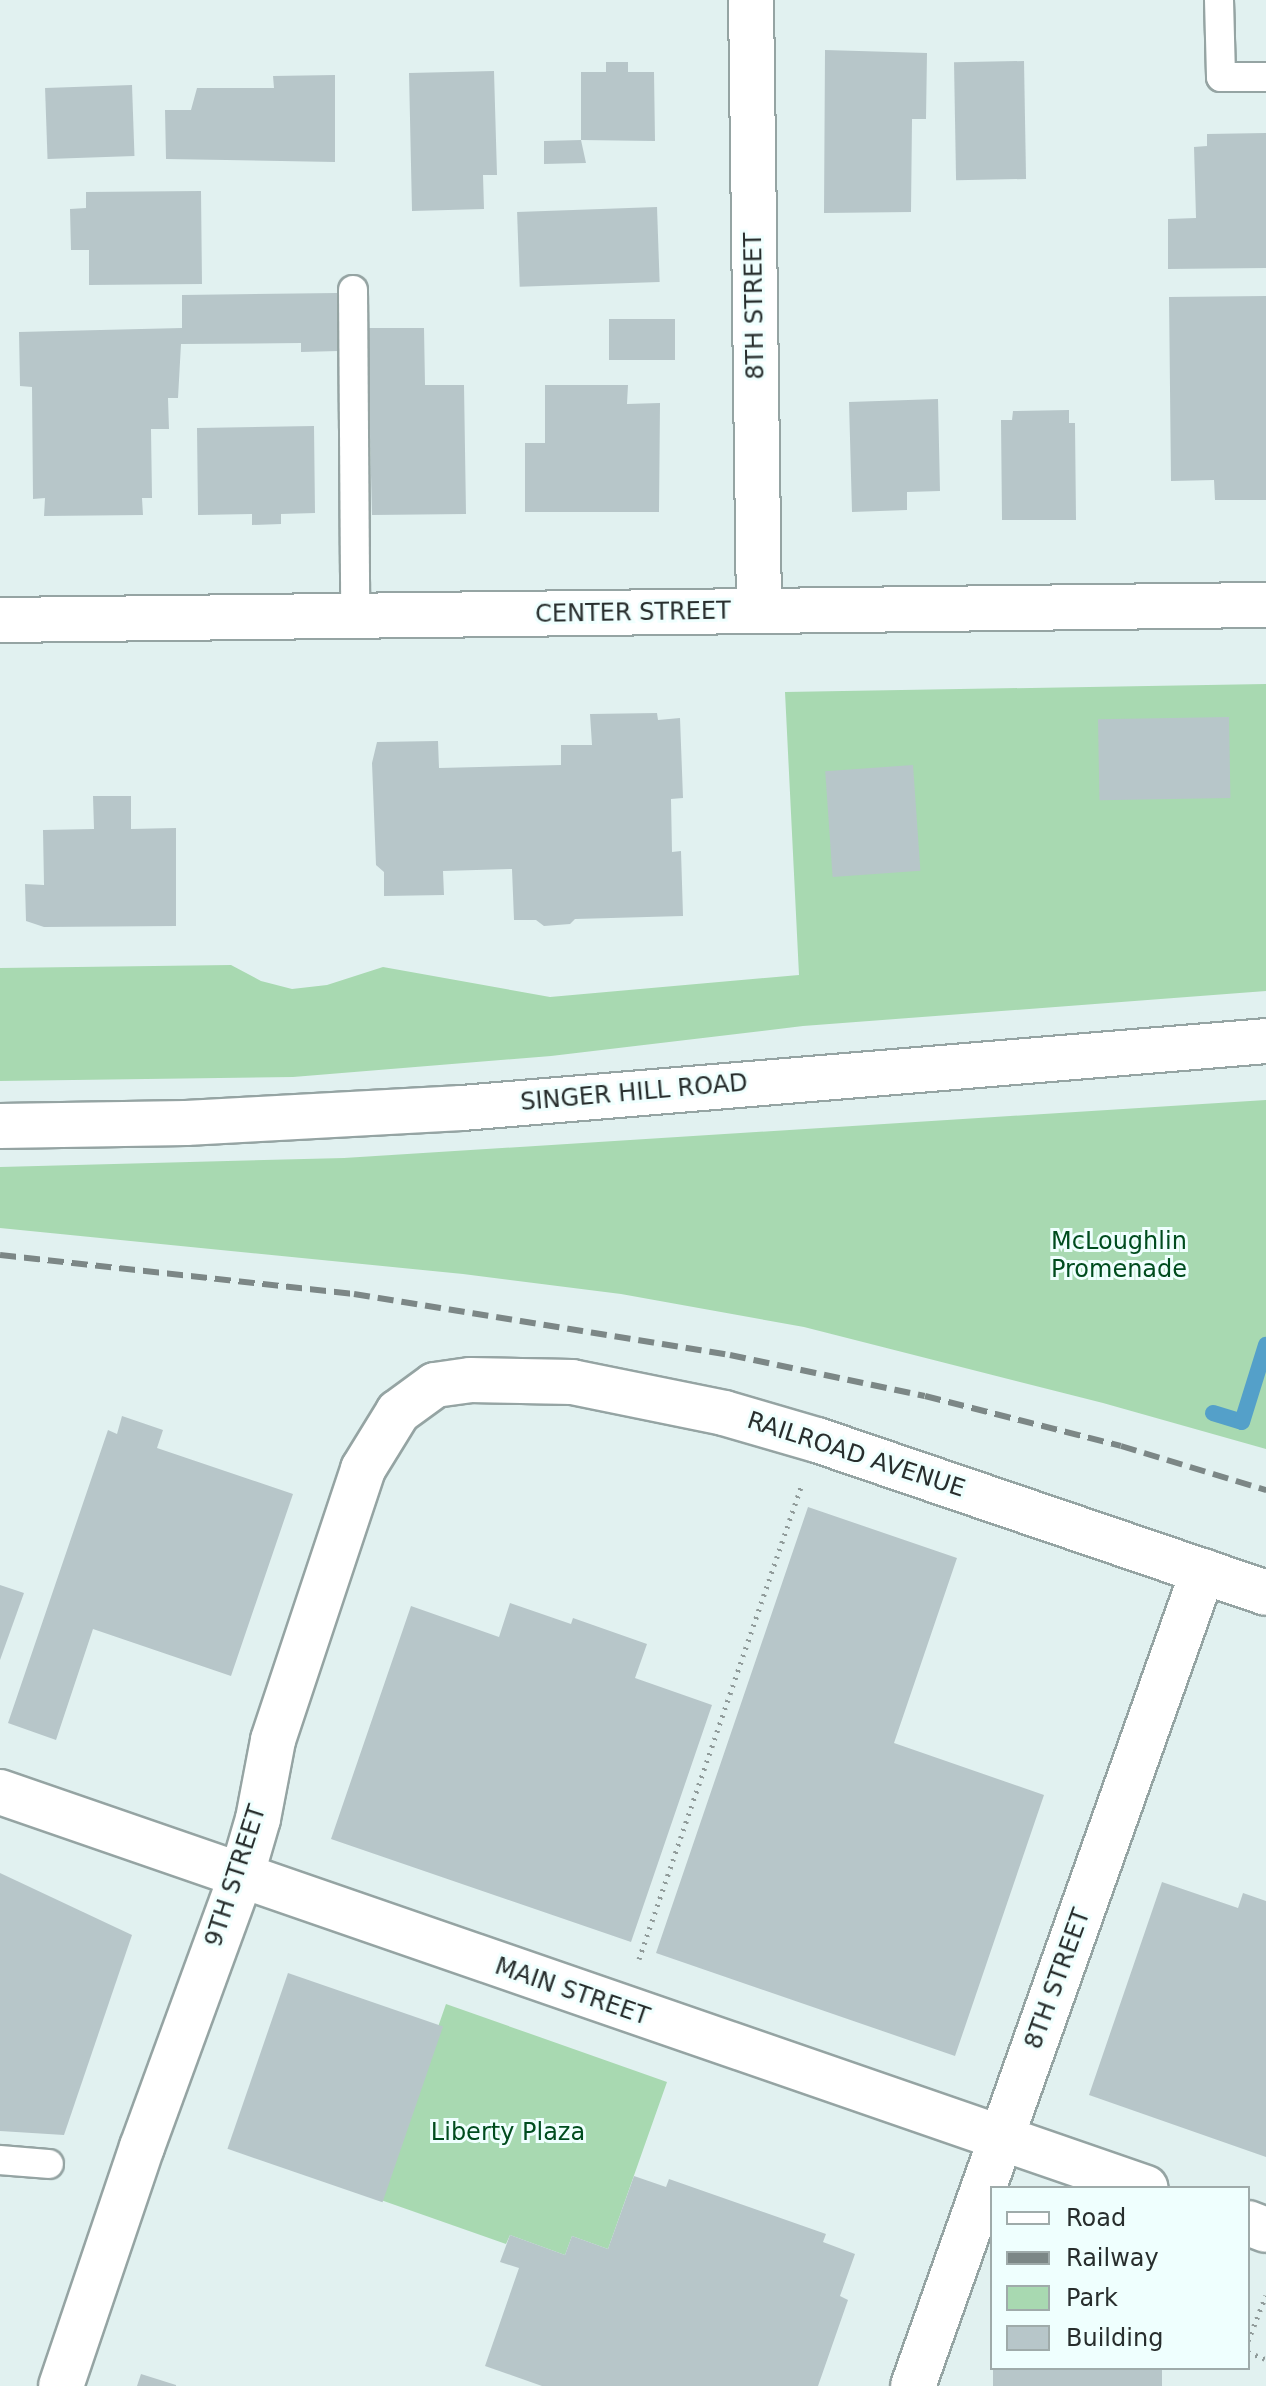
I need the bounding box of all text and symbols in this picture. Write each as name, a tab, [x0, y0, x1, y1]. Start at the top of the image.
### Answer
street label: 8TH STREET	[739, 232, 771, 380]
street label: CENTER STREET	[535, 597, 731, 629]
street label: SINGER HILL ROAD	[519, 1069, 749, 1117]
park label: McLoughlin Promenade	[1051, 1228, 1187, 1284]
street label: RAILROAD AVENUE	[743, 1406, 969, 1504]
street label: 9TH STREET	[200, 1802, 272, 1950]
street label: 8TH STREET	[1019, 1905, 1097, 2053]
street label: MAIN STREET	[491, 1952, 653, 2032]
park label: Liberty Plaza	[431, 2119, 585, 2147]
legend	[990, 2186, 1250, 2370]
text: Road	[1066, 2204, 1126, 2232]
text: Railway	[1066, 2244, 1159, 2272]
text: Park	[1066, 2284, 1118, 2312]
text: Building	[1066, 2324, 1163, 2352]

